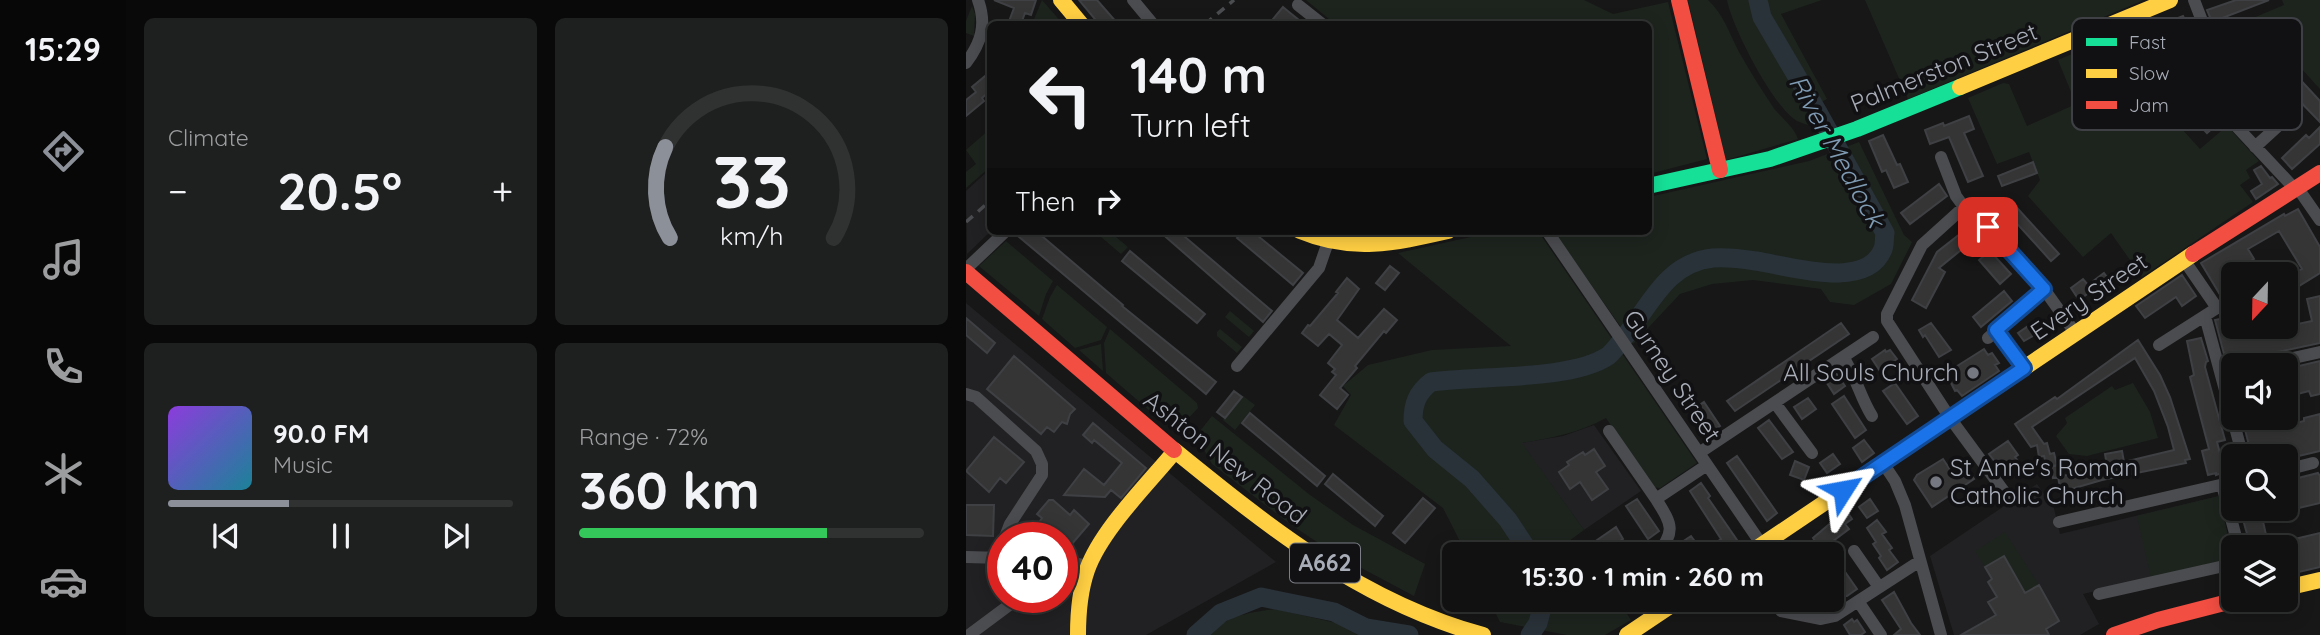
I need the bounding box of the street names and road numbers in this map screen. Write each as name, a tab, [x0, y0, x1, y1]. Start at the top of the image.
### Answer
street label: Palmerston Street	[1846, 16, 2041, 118]
street label: Every Street	[2024, 246, 2153, 346]
street label: Gurney Street	[1618, 304, 1728, 447]
street label: Ashton New Road	[1138, 384, 1313, 530]
road number: A662	[1290, 544, 1360, 582]

